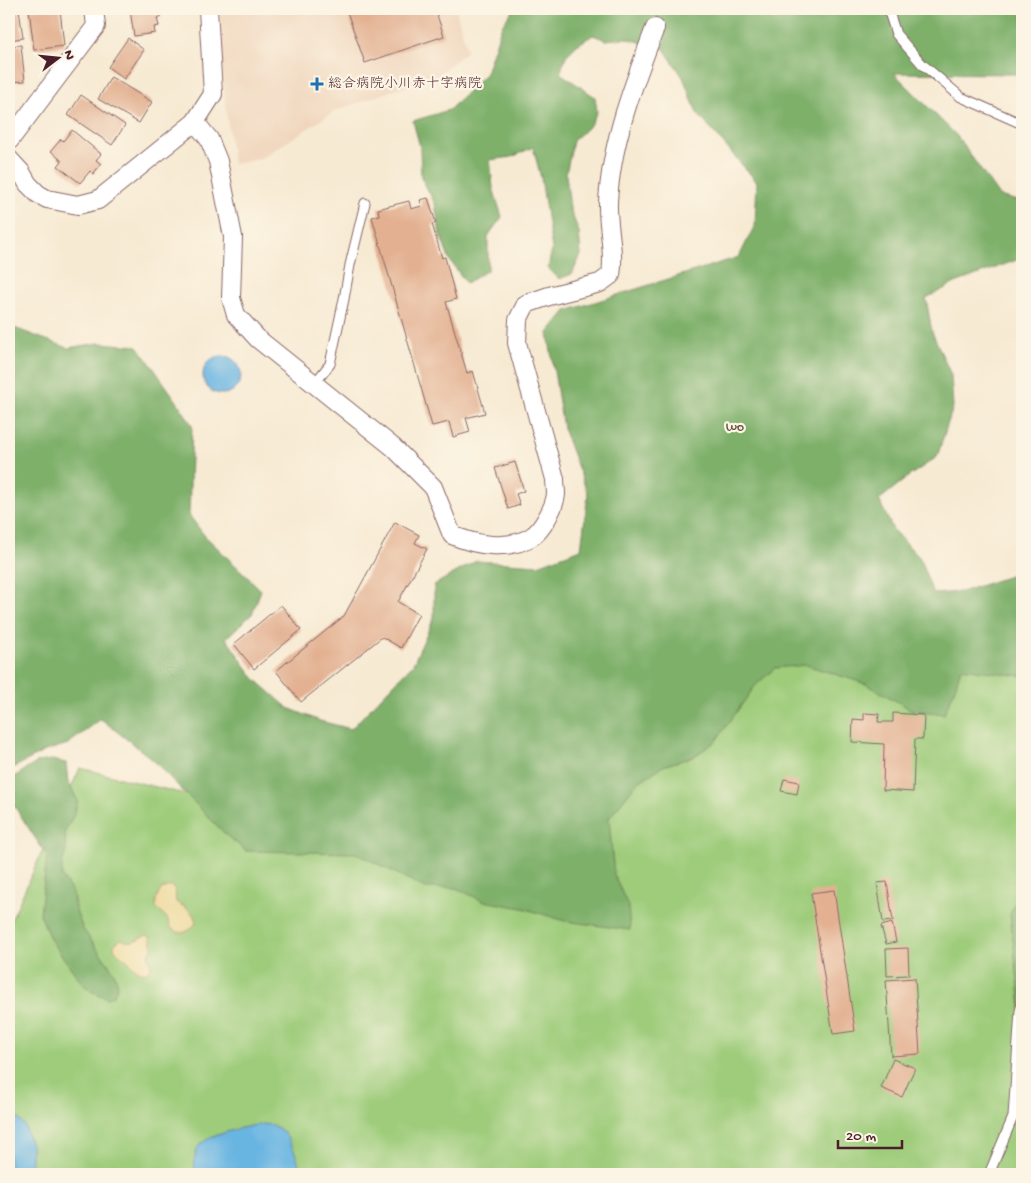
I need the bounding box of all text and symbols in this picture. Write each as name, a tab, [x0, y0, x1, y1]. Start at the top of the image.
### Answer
north arrow	[32, 32, 82, 82]
text: N	[59, 48, 78, 62]
place label: 総合病院小川赤十字病院	[328, 76, 482, 93]
marker: 総合病院小川赤十字病院	[310, 77, 324, 91]
park label: wo	[726, 419, 744, 436]
scale bar	[838, 1118, 902, 1150]
text: 20 m	[846, 1128, 876, 1146]

